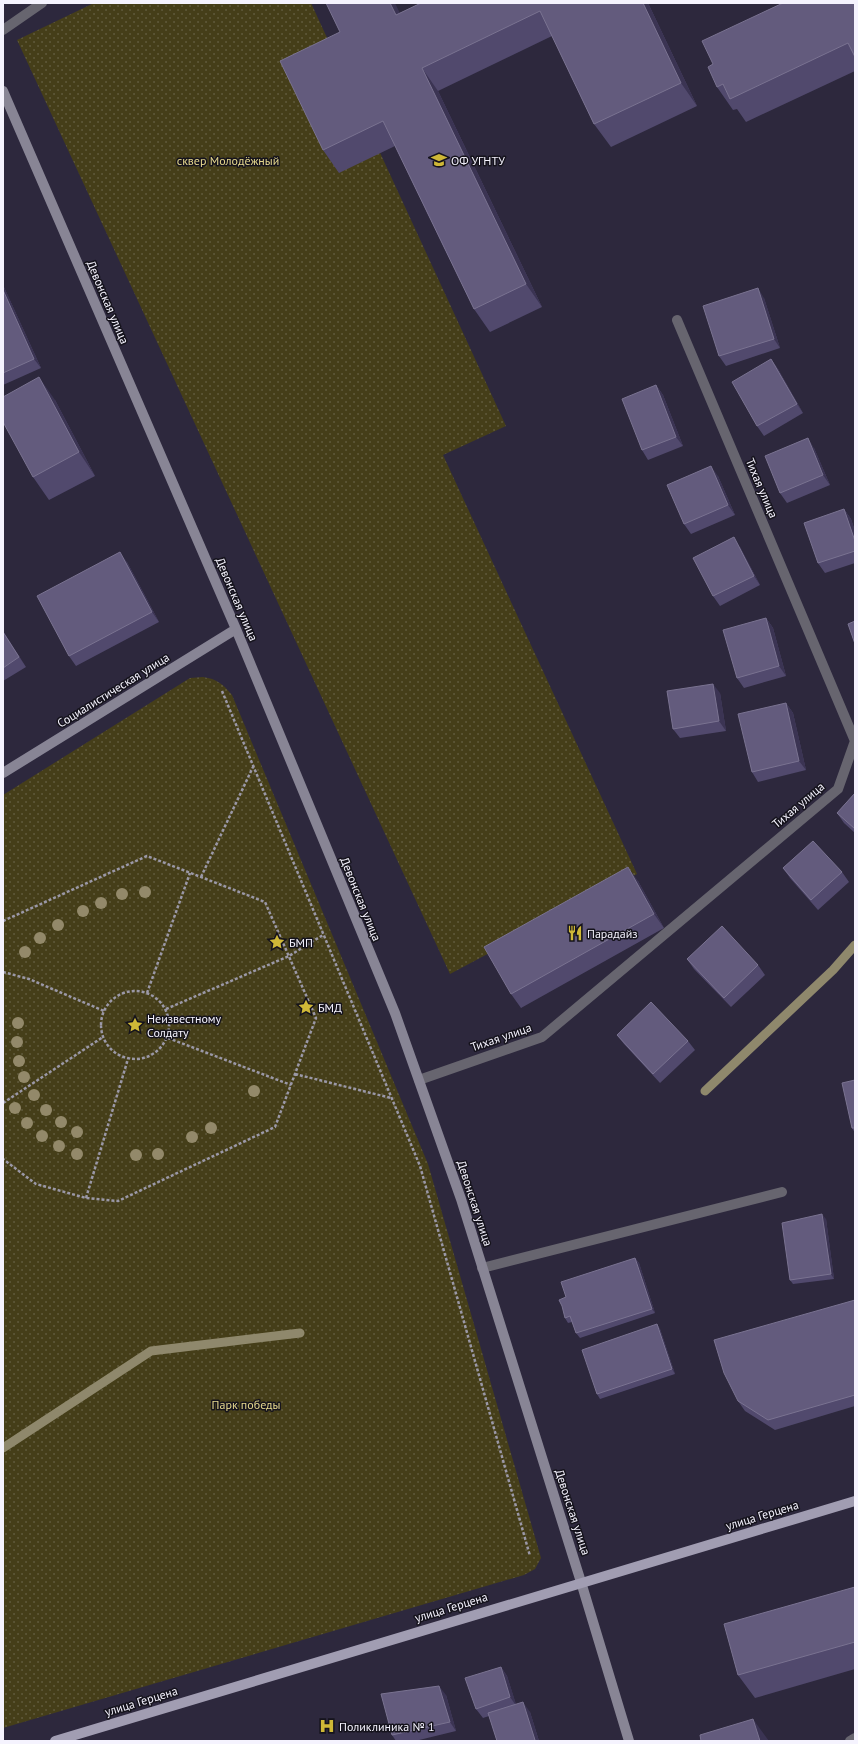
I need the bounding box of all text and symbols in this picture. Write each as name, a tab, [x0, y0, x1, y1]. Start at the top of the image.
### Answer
school or university icon: ОФ УГНТУ	[430, 151, 448, 169]
park label: сквер Молодёжный	[177, 153, 279, 168]
place label: ОФ УГНТУ	[451, 153, 505, 168]
street label: Девонская улица	[84, 258, 132, 346]
street label: Тихая улица	[743, 456, 781, 520]
street label: Девонская улица	[213, 555, 261, 643]
street label: Социалистическая улица	[54, 649, 172, 731]
street label: Тихая улица	[769, 779, 827, 831]
street label: Девонская улица	[337, 855, 385, 943]
restaurant icon: Парадайз	[566, 924, 584, 942]
place label: Парадайз	[587, 926, 638, 941]
place icon: БМП	[268, 933, 286, 951]
place label: БМП	[289, 935, 313, 950]
place icon: БМД	[297, 998, 315, 1016]
place label: БМД	[318, 1000, 342, 1015]
place label: Неизвестному Солдату	[147, 1011, 222, 1040]
place icon: Неизвестному Солдату	[126, 1016, 144, 1034]
street label: Тихая улица	[469, 1020, 533, 1054]
street label: Девонская улица	[454, 1158, 496, 1248]
park label: Парк победы	[212, 1397, 280, 1412]
street label: Девонская улица	[552, 1467, 594, 1557]
street label: улица Герцена	[724, 1497, 800, 1533]
street label: улица Герцена	[413, 1589, 489, 1625]
street label: улица Герцена	[103, 1683, 179, 1719]
hospital icon: Поликлиника № 1	[318, 1717, 336, 1735]
place label: Поликлиника № 1	[339, 1719, 435, 1734]

